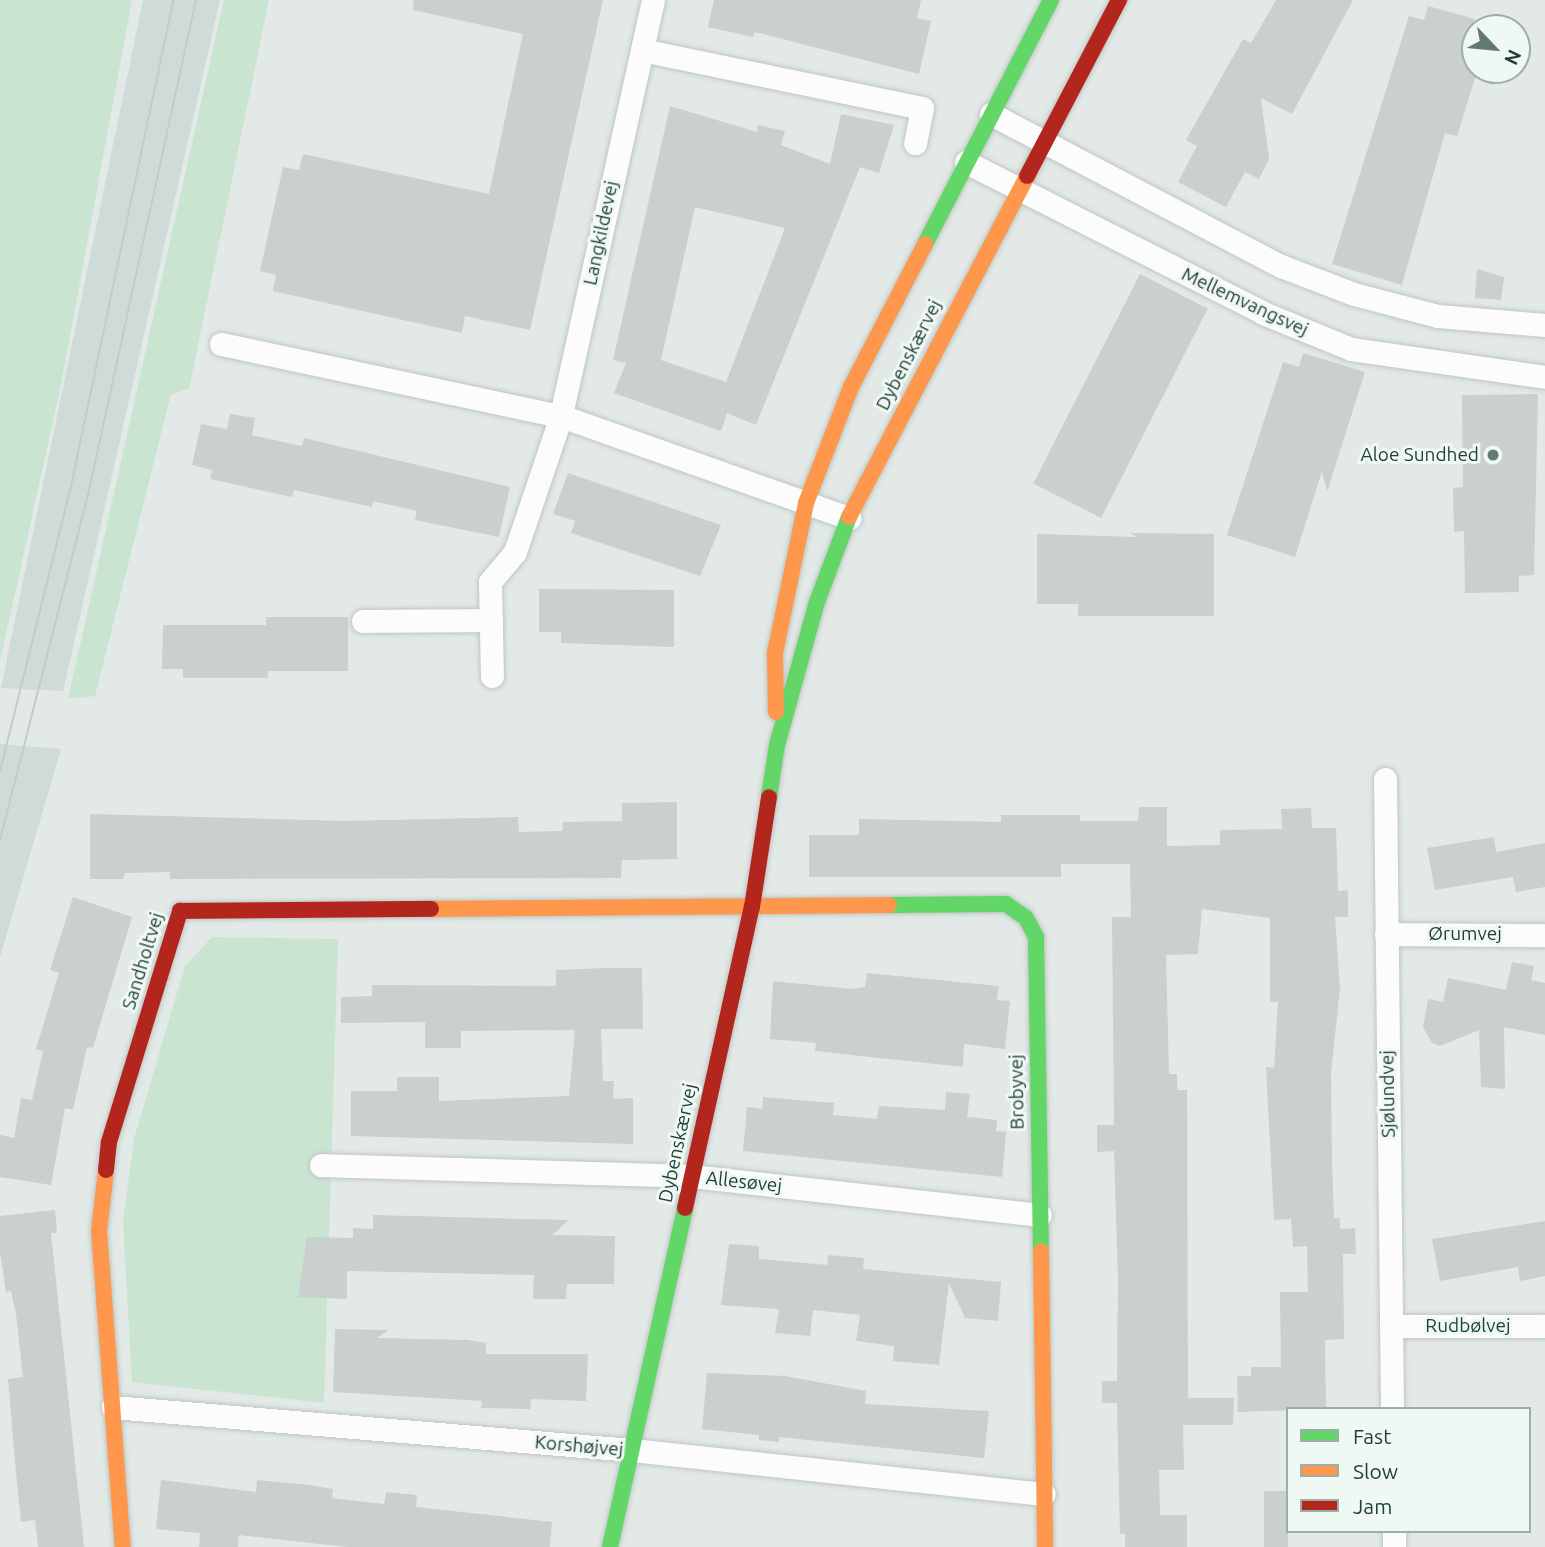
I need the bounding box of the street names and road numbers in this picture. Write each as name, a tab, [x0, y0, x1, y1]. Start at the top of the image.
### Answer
street label: Langkildevej	[579, 179, 623, 287]
street label: Mellemvangsvej	[1178, 263, 1312, 341]
street label: Dybenskærvej	[871, 296, 947, 414]
street label: Sandholtvej	[117, 910, 169, 1012]
street label: Ørumvej	[1428, 923, 1502, 945]
street label: Sjølundvej	[1376, 1050, 1400, 1138]
street label: Brobyvej	[1005, 1054, 1029, 1130]
street label: Dybenskærvej	[654, 1081, 702, 1205]
street label: Allesøvej	[705, 1167, 783, 1197]
street label: Rudbølvej	[1425, 1315, 1511, 1337]
street label: Korshøjvej	[534, 1431, 624, 1461]

